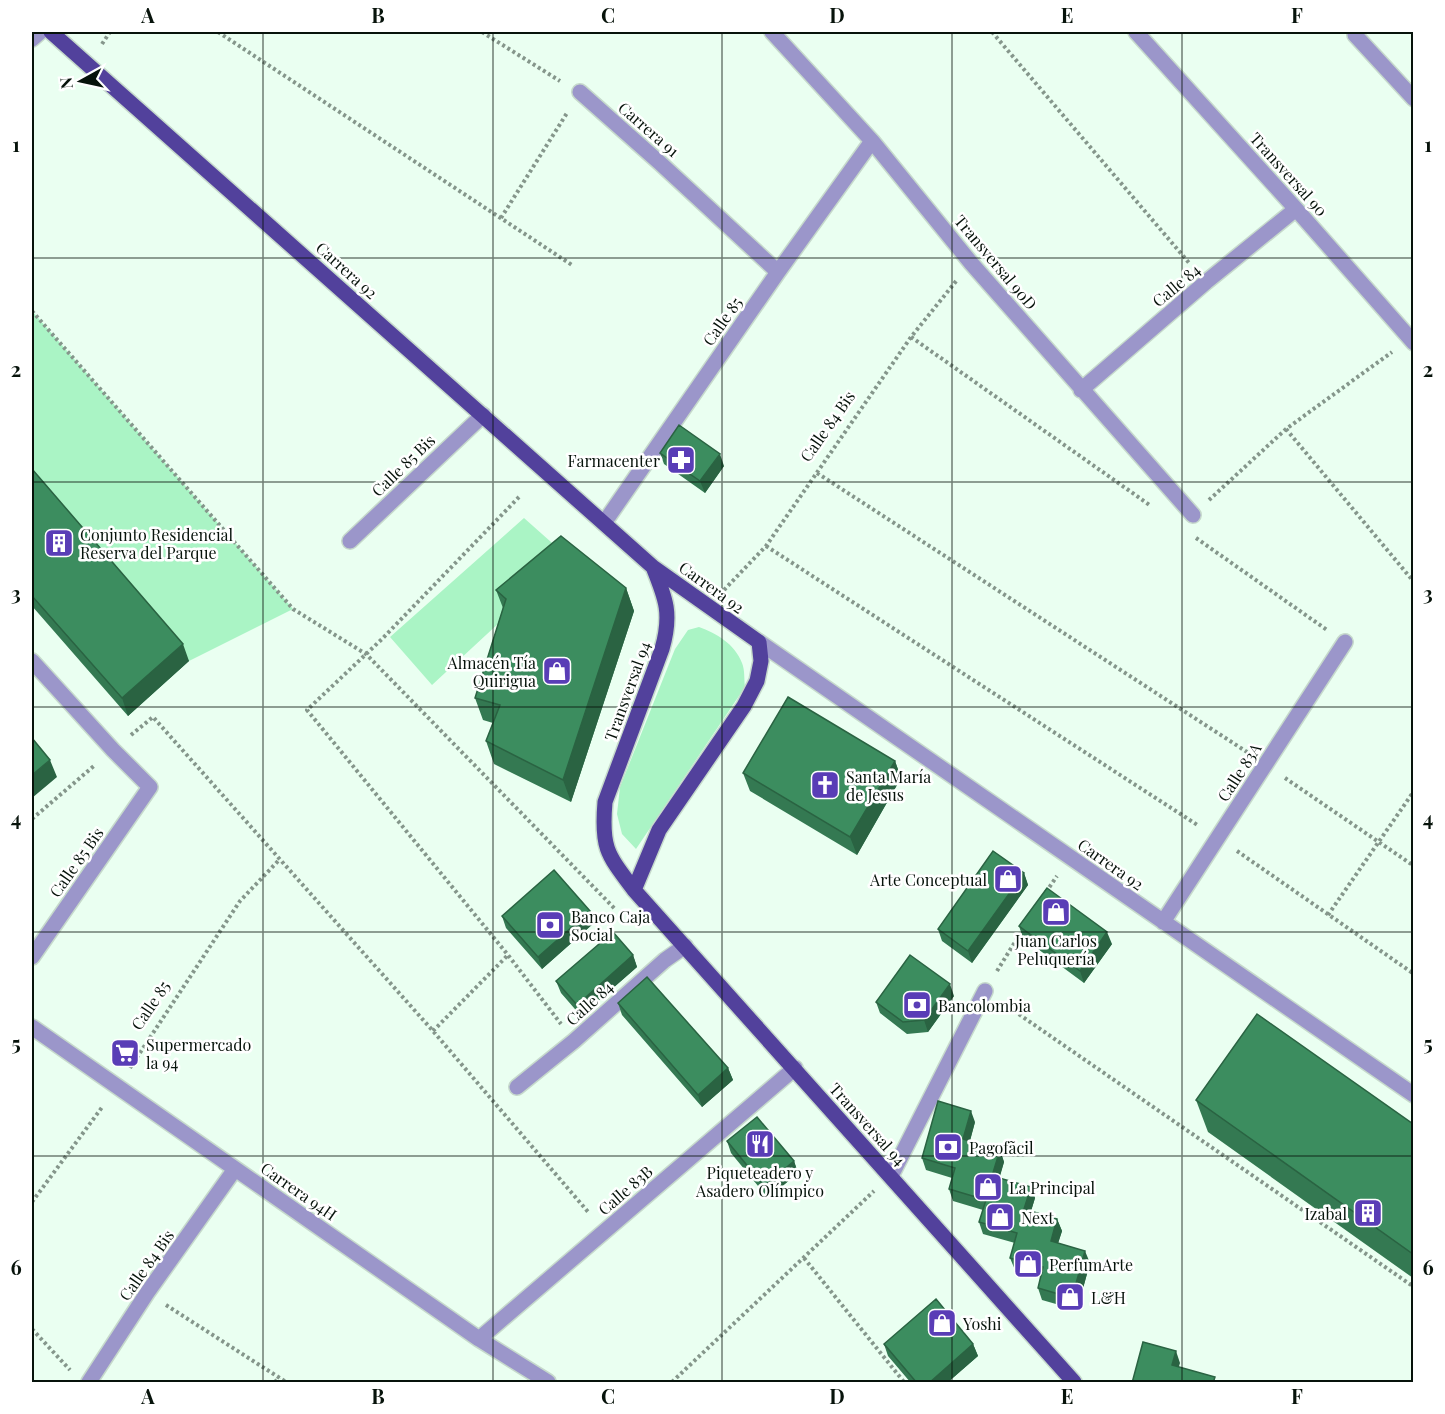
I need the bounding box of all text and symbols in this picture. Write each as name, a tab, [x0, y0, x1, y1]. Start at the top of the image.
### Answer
text: A	[140, 1, 155, 28]
text: B	[371, 1, 385, 28]
text: C	[601, 1, 615, 28]
text: D	[829, 1, 845, 28]
text: E	[1061, 1, 1073, 28]
text: F	[1291, 1, 1303, 28]
north arrow	[51, 51, 111, 111]
text: N	[54, 76, 77, 90]
street label: Carrera 91	[614, 97, 684, 161]
street label: Transversal 90	[1246, 128, 1332, 220]
text: 1	[12, 130, 20, 157]
text: 1	[1424, 130, 1432, 157]
street label: Transversal 90D	[950, 210, 1042, 314]
street label: Carrera 92	[312, 237, 382, 303]
street label: Calle 84	[1148, 259, 1204, 311]
street label: Calle 85	[698, 292, 746, 350]
text: 2	[11, 355, 21, 382]
text: 2	[1423, 355, 1433, 382]
street label: Calle 84 Bis	[795, 386, 859, 466]
street label: Calle 85 Bis	[367, 429, 439, 501]
pharmacy icon: Farmacenter	[665, 444, 697, 476]
place label: Farmacenter	[568, 450, 660, 471]
place label: Conjunto Residencial Reserva del Parque	[80, 524, 234, 563]
building icon: Conjunto Residencial Reserva del Parque	[43, 527, 75, 559]
street label: Carrera 92	[675, 556, 749, 618]
text: 3	[11, 579, 21, 606]
text: 3	[1423, 579, 1433, 606]
street label: Transversal 94	[599, 638, 655, 744]
place label: Almacén Tía Quirigua	[447, 652, 536, 691]
shop icon: Almacén Tía Quirigua	[541, 655, 573, 687]
street label: Calle 83A	[1212, 738, 1266, 805]
place label: Santa María de Jesus	[846, 766, 931, 805]
church icon: Santa María de Jesus	[809, 769, 841, 801]
text: 4	[11, 804, 21, 831]
text: 4	[1423, 804, 1433, 831]
street label: Calle 85 Bis	[44, 823, 108, 901]
street label: Carrera 92	[1074, 834, 1148, 894]
shop icon: Arte Conceptual	[992, 863, 1024, 895]
place label: Arte Conceptual	[869, 869, 987, 890]
shop icon: Juan Carlos Peluquería	[1040, 896, 1072, 928]
place label: Banco Caja Social	[571, 906, 650, 945]
bank icon: Banco Caja Social	[534, 909, 566, 941]
place label: Juan Carlos Peluquería	[1014, 930, 1097, 969]
street label: Calle 85	[126, 976, 174, 1034]
street label: Calle 84	[561, 976, 617, 1030]
bank icon: Bancolombia	[901, 989, 933, 1021]
place label: Bancolombia	[938, 995, 1031, 1016]
text: 5	[11, 1029, 21, 1056]
text: 5	[1423, 1029, 1433, 1056]
place label: Supermercado la 94	[146, 1034, 252, 1073]
supermarket icon: Supermercado la 94	[109, 1037, 141, 1069]
street label: Transversal 94	[825, 1078, 911, 1170]
restaurant icon: Piqueteadero y Asadero Olímpico	[744, 1128, 776, 1160]
bank icon: Pagofãcil	[932, 1131, 964, 1163]
place label: Pagofãcil	[969, 1137, 1034, 1158]
street label: Carrera 94H	[257, 1157, 341, 1225]
street label: Calle 83B	[593, 1161, 657, 1219]
place label: Piqueteadero y Asadero Olímpico	[695, 1162, 824, 1201]
shop icon: La Principal	[972, 1171, 1004, 1203]
place label: La Principal	[1009, 1177, 1096, 1198]
building icon: Izabal	[1352, 1197, 1384, 1229]
shop icon: Next	[984, 1201, 1016, 1233]
place label: Izabal	[1304, 1203, 1347, 1224]
place label: Next	[1021, 1207, 1054, 1228]
street label: Calle 84 Bis	[114, 1225, 178, 1305]
shop icon: PerfumArte	[1012, 1248, 1044, 1280]
text: 6	[10, 1253, 22, 1280]
text: 6	[1422, 1253, 1434, 1280]
place label: PerfumArte	[1049, 1254, 1133, 1275]
shop icon: L&H	[1054, 1281, 1086, 1313]
place label: L&H	[1091, 1287, 1126, 1308]
shop icon: Yoshi	[926, 1307, 958, 1339]
place label: Yoshi	[962, 1313, 1002, 1334]
text: A	[140, 1382, 155, 1409]
text: B	[371, 1382, 385, 1409]
text: C	[601, 1382, 615, 1409]
text: D	[829, 1382, 845, 1409]
text: E	[1061, 1382, 1073, 1409]
text: F	[1291, 1382, 1303, 1409]

